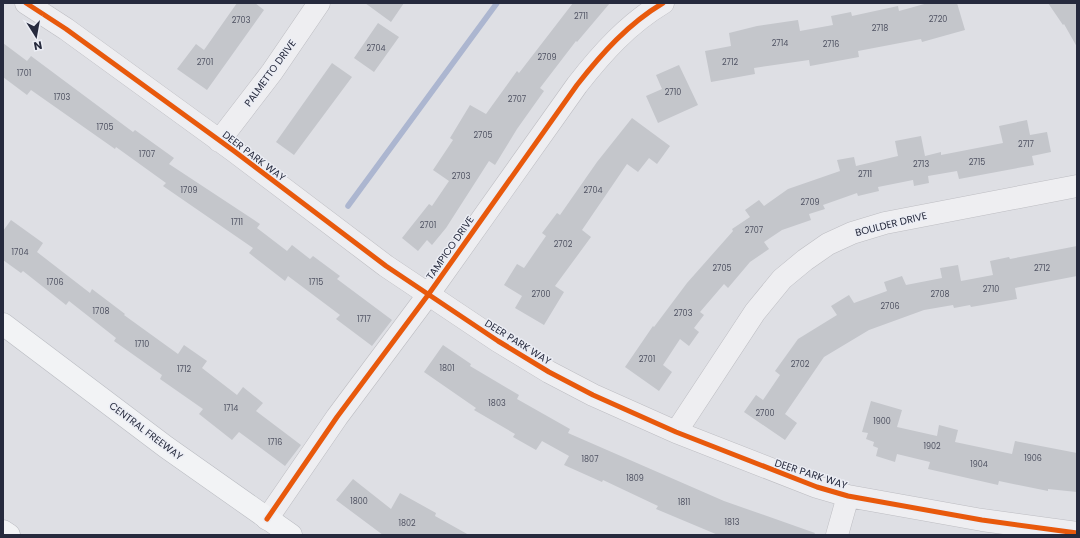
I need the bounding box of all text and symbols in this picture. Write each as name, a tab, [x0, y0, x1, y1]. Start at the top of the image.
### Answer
house number: 2711	[574, 11, 588, 22]
house number: 2720	[929, 14, 947, 25]
house number: 2703	[232, 15, 251, 26]
north arrow	[16, 16, 56, 56]
house number: 2718	[872, 23, 888, 34]
street label: PALMETTO DRIVE	[241, 36, 299, 110]
text: N	[32, 37, 43, 54]
house number: 2714	[772, 38, 788, 49]
house number: 2716	[823, 39, 839, 50]
house number: 2704	[366, 43, 386, 54]
house number: 2709	[537, 52, 557, 63]
house number: 2701	[197, 57, 213, 68]
house number: 2712	[722, 57, 738, 68]
house number: 1701	[17, 68, 31, 79]
house number: 2710	[665, 87, 681, 98]
house number: 1703	[54, 92, 71, 103]
house number: 2707	[508, 94, 527, 105]
house number: 1705	[97, 122, 113, 133]
street label: DEER PARK WAY	[219, 127, 289, 185]
house number: 2705	[473, 130, 493, 141]
house number: 2717	[1018, 139, 1035, 150]
house number: 1707	[139, 149, 156, 160]
house number: 2715	[969, 157, 985, 168]
house number: 2713	[913, 159, 929, 170]
house number: 2711	[858, 169, 872, 180]
house number: 2703	[452, 171, 471, 182]
house number: 1709	[181, 185, 198, 196]
house number: 2704	[583, 185, 603, 196]
house number: 2709	[800, 197, 820, 208]
street label: BOULDER DRIVE	[854, 208, 928, 240]
street label: TAMPICO DRIVE	[422, 213, 478, 283]
house number: 1711	[231, 217, 243, 228]
house number: 2701	[420, 220, 436, 231]
house number: 2707	[745, 225, 764, 236]
house number: 2702	[554, 239, 573, 250]
house number: 1704	[12, 247, 28, 258]
house number: 2705	[712, 263, 732, 274]
house number: 2712	[1034, 263, 1050, 274]
house number: 1706	[46, 277, 64, 288]
house number: 1715	[309, 277, 323, 288]
house number: 2710	[983, 284, 999, 295]
house number: 2700	[531, 289, 551, 300]
house number: 2708	[930, 289, 950, 300]
house number: 2706	[880, 301, 900, 312]
house number: 1708	[93, 306, 110, 317]
house number: 2703	[674, 308, 693, 319]
house number: 1717	[357, 314, 372, 325]
street label: DEER PARK WAY	[482, 316, 554, 368]
house number: 1710	[135, 339, 149, 350]
house number: 2701	[639, 354, 655, 365]
house number: 2702	[791, 359, 810, 370]
house number: 1801	[439, 363, 455, 374]
house number: 1712	[177, 364, 191, 375]
street label: CENTRAL FREEWAY	[106, 398, 186, 464]
house number: 1803	[488, 398, 506, 409]
house number: 1714	[224, 403, 238, 414]
house number: 2700	[755, 408, 775, 419]
house number: 1900	[873, 416, 891, 427]
house number: 1716	[268, 437, 282, 448]
house number: 1902	[923, 441, 941, 452]
house number: 1906	[1024, 453, 1042, 464]
house number: 1807	[582, 454, 599, 465]
street label: DEER PARK WAY	[773, 455, 849, 493]
house number: 1904	[970, 459, 988, 470]
house number: 1809	[626, 473, 644, 484]
house number: 1800	[350, 496, 368, 507]
house number: 1811	[678, 497, 690, 508]
house number: 1813	[725, 517, 740, 528]
house number: 1802	[398, 518, 416, 529]

